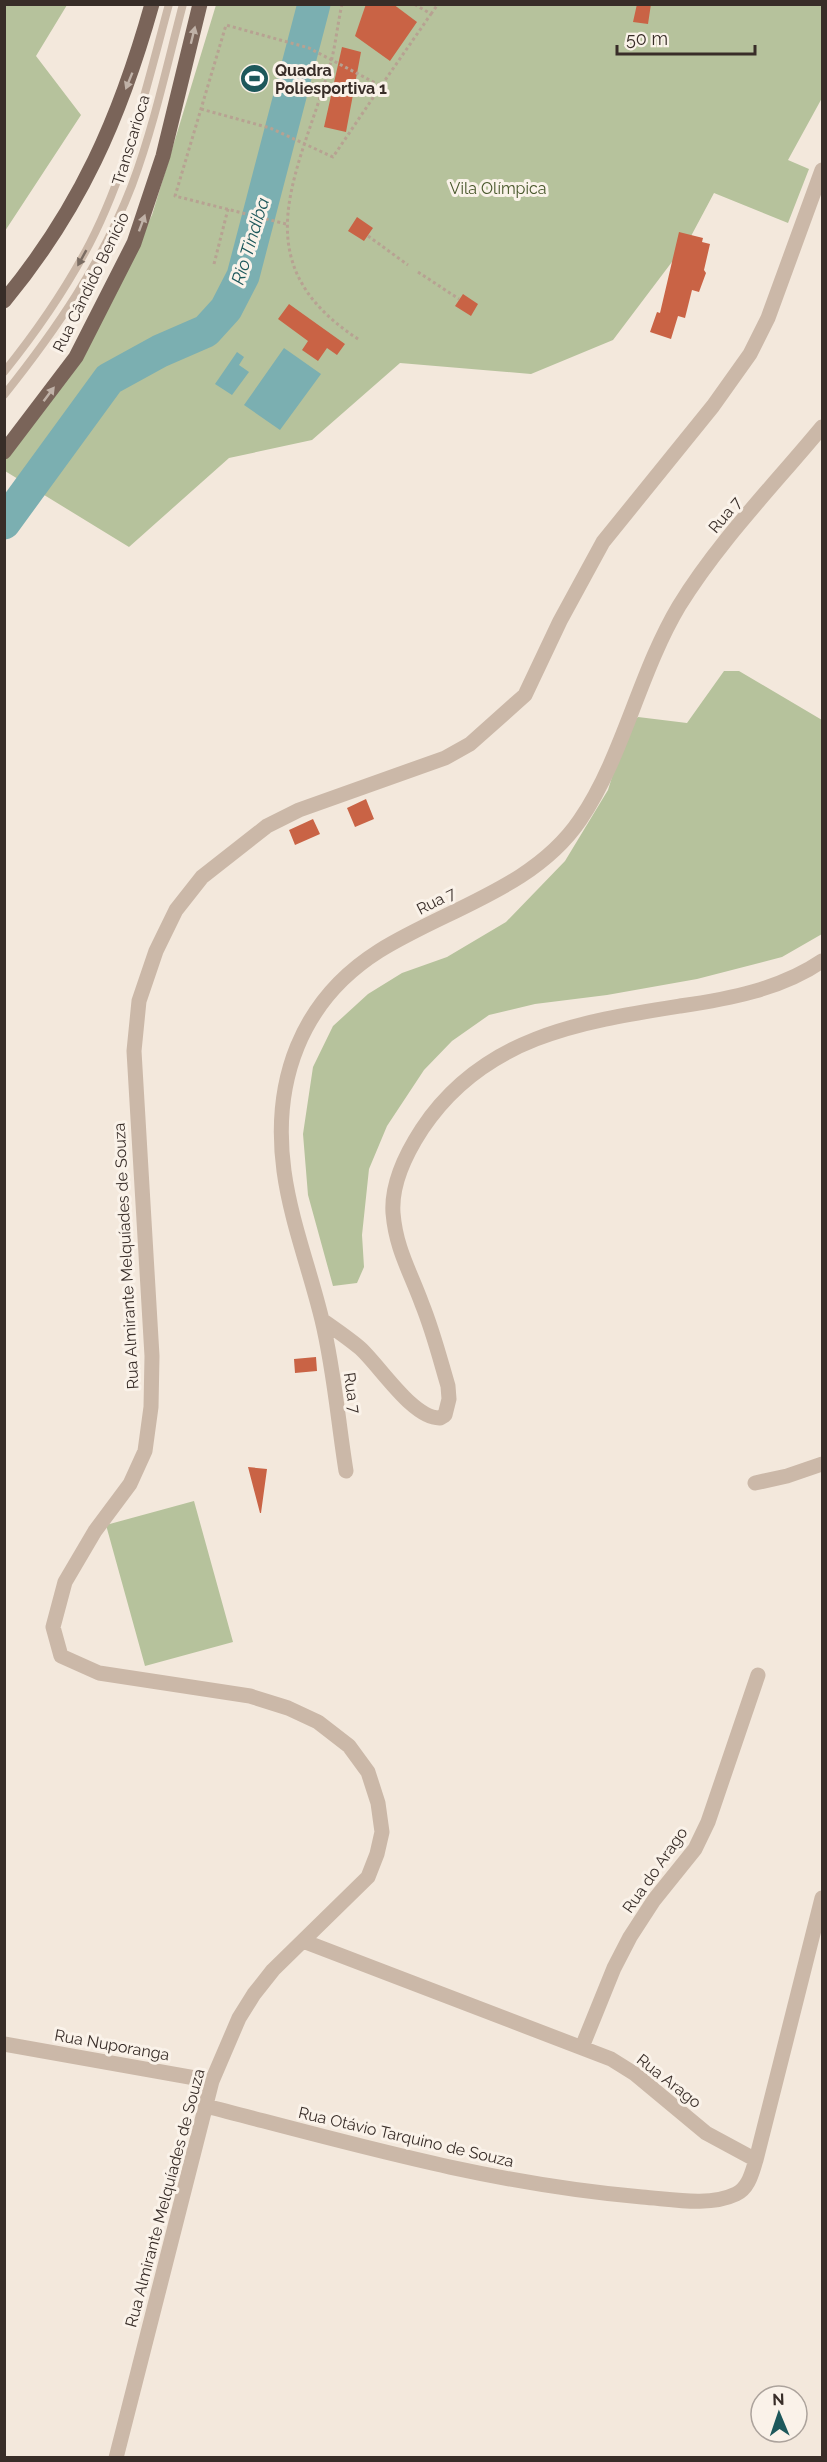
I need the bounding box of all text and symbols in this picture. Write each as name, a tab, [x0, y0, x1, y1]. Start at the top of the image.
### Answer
scale bar	[617, 18, 755, 56]
one-way arrow	[188, 26, 198, 44]
text: 50 m	[626, 28, 668, 49]
place label: Quadra Poliesportiva 1	[275, 61, 387, 98]
sports icon: Quadra Poliesportiva 1	[238, 63, 270, 95]
one-way arrow	[124, 72, 134, 90]
street label: Transcarioca	[108, 93, 154, 187]
park label: Vila Olímpica	[450, 179, 546, 198]
water label: Rio Tindiba	[227, 195, 273, 287]
street label: Rua Cândido Benício	[49, 209, 133, 355]
one-way arrow	[137, 214, 147, 232]
one-way arrow	[77, 250, 87, 267]
one-way arrow	[43, 386, 55, 402]
street label: Rua 7	[704, 493, 746, 537]
street label: Rua 7	[413, 883, 459, 919]
street label: Rua Almirante Melquíades de Souza	[110, 1122, 142, 1390]
street label: Rua 7	[340, 1371, 364, 1415]
street label: Rua do Arago	[618, 1824, 692, 1916]
street label: Rua Nuporanga	[53, 2026, 171, 2064]
street label: Rua Arago	[633, 2050, 705, 2112]
street label: Rua Almirante Melquíades de Souza	[121, 2067, 209, 2329]
street label: Rua Otávio Tarquino de Souza	[297, 2103, 515, 2171]
north arrow	[749, 2384, 809, 2444]
text: N	[772, 2390, 785, 2409]

